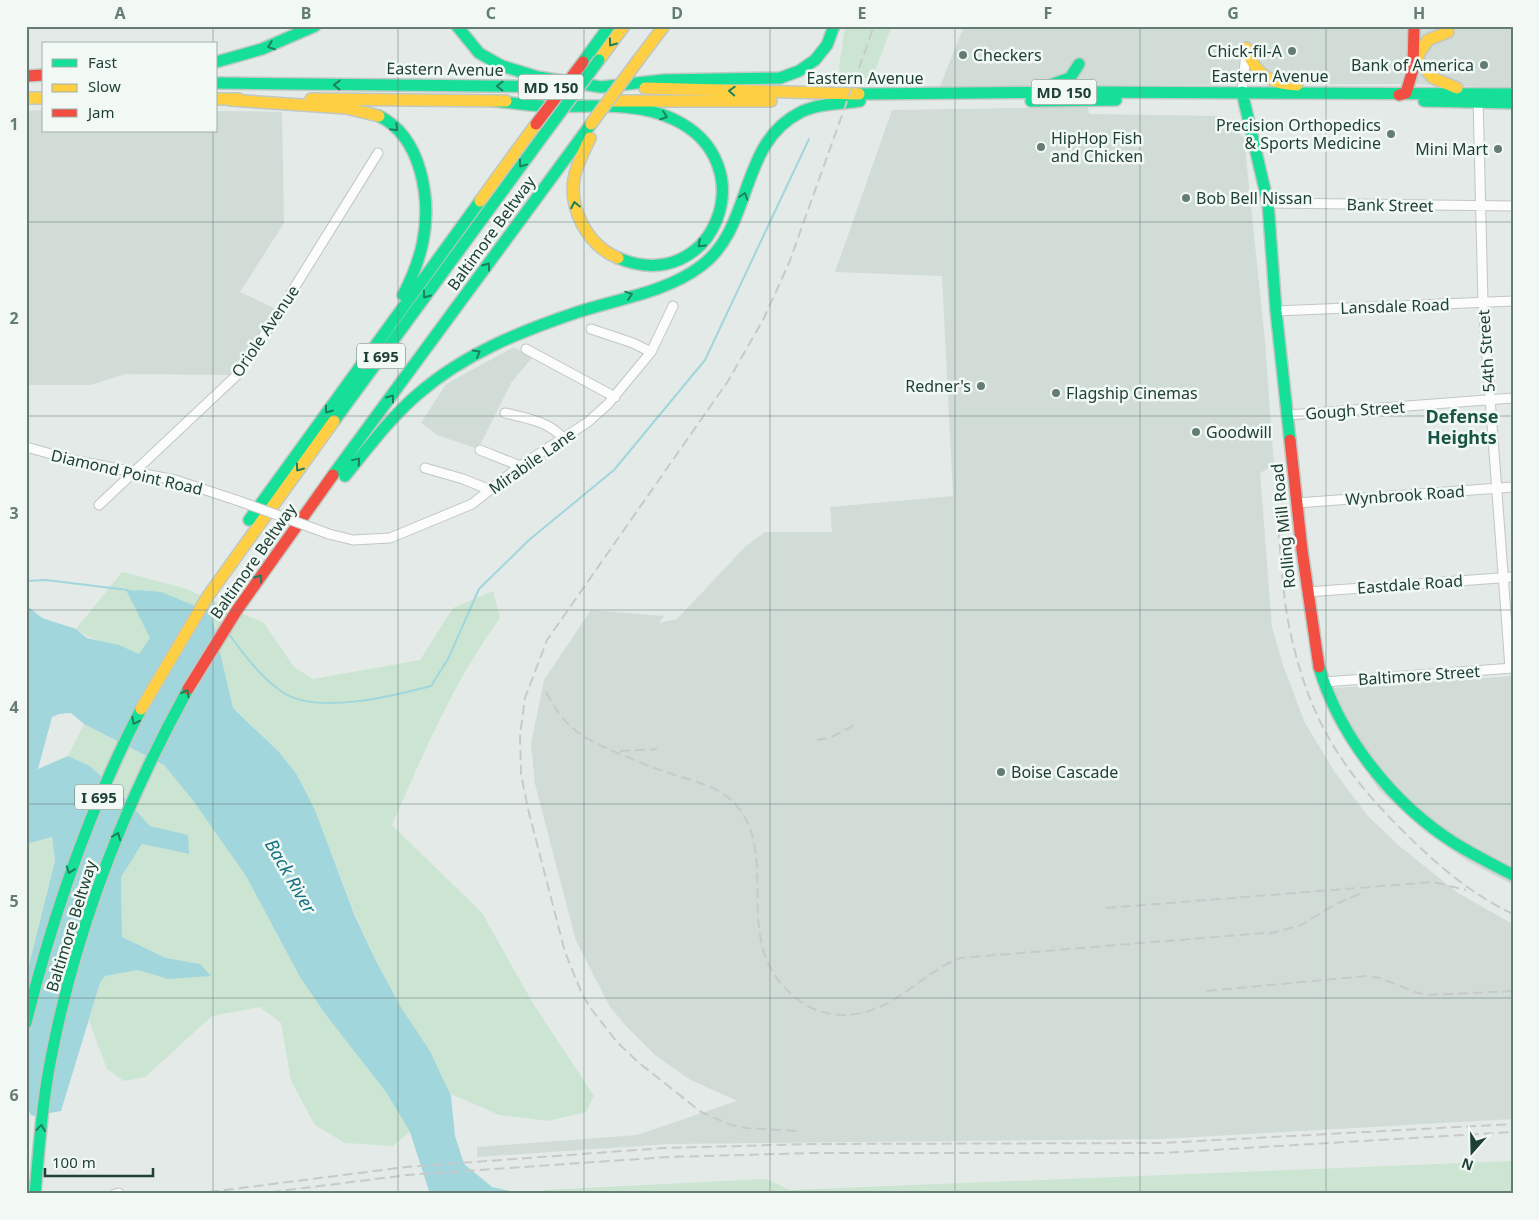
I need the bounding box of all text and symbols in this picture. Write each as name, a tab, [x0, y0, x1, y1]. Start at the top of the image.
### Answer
text: A	[114, 2, 126, 24]
text: B	[301, 2, 311, 24]
text: C	[486, 2, 496, 24]
text: D	[671, 2, 683, 24]
text: E	[858, 2, 867, 24]
text: F	[1044, 2, 1052, 24]
text: G	[1227, 2, 1239, 24]
text: H	[1413, 2, 1425, 24]
one-way arrow	[609, 37, 618, 47]
one-way arrow	[267, 40, 275, 50]
place label: Chick-fil-A	[1207, 40, 1283, 62]
legend	[42, 42, 218, 132]
place label: Checkers	[973, 44, 1042, 66]
marker: Chick-fil-A	[1286, 45, 1298, 57]
marker: Checkers	[957, 49, 969, 61]
text: Fast	[88, 52, 117, 72]
place label: Bank of America	[1351, 54, 1474, 76]
street label: Eastern Avenue	[386, 57, 504, 81]
marker: Bank of America	[1478, 59, 1490, 71]
street label: Eastern Avenue	[1211, 65, 1329, 87]
street label: Eastern Avenue	[806, 67, 924, 89]
road number: MD 150	[518, 74, 584, 100]
text: Slow	[88, 76, 121, 96]
one-way arrow	[333, 79, 341, 90]
road number: MD 150	[1032, 80, 1096, 104]
one-way arrow	[496, 81, 504, 91]
one-way arrow	[728, 85, 736, 96]
text: Jam	[86, 102, 115, 122]
one-way arrow	[659, 110, 668, 120]
text: 1	[9, 113, 19, 135]
place label: Precision Orthopedics & Sports Medicine	[1216, 114, 1381, 154]
one-way arrow	[390, 122, 399, 131]
place label: HipHop Fish and Chicken	[1051, 127, 1143, 167]
marker: Precision Orthopedics & Sports Medicine	[1385, 128, 1397, 140]
place label: Mini Mart	[1415, 138, 1488, 160]
marker: HipHop Fish and Chicken	[1035, 141, 1047, 153]
marker: Mini Mart	[1492, 143, 1504, 155]
one-way arrow	[520, 158, 528, 167]
street label: Baltimore Beltway	[442, 171, 541, 295]
place label: Bob Bell Nissan	[1196, 187, 1312, 209]
one-way arrow	[738, 192, 748, 200]
marker: Bob Bell Nissan	[1180, 192, 1192, 204]
street label: Bank Street	[1346, 193, 1434, 217]
one-way arrow	[570, 201, 580, 210]
one-way arrow	[698, 238, 707, 247]
one-way arrow	[481, 263, 489, 272]
street label: Oriole Avenue	[226, 281, 304, 381]
one-way arrow	[423, 289, 432, 299]
one-way arrow	[624, 291, 633, 301]
street label: Lansdale Road	[1340, 293, 1450, 319]
text: 2	[9, 307, 19, 329]
street label: 54th Street	[1472, 309, 1500, 393]
road number: I 695	[357, 344, 405, 368]
one-way arrow	[472, 349, 481, 359]
place label: Redner's	[905, 375, 971, 397]
marker: Redner's	[975, 380, 987, 392]
place label: Flagship Cinemas	[1066, 382, 1198, 404]
marker: Flagship Cinemas	[1050, 387, 1062, 399]
one-way arrow	[384, 394, 394, 403]
street label: Gough Street	[1304, 396, 1406, 424]
one-way arrow	[325, 404, 333, 413]
district label: Defense Heights	[1425, 404, 1499, 449]
place label: Goodwill	[1206, 421, 1272, 443]
street label: Mirabile Lane	[484, 423, 580, 499]
marker: Goodwill	[1190, 426, 1202, 438]
street label: Diamond Point Road	[49, 444, 205, 500]
one-way arrow	[352, 457, 361, 466]
one-way arrow	[296, 462, 305, 472]
street label: Rolling Mill Road	[1266, 462, 1300, 590]
street label: Wynbrook Road	[1345, 480, 1465, 510]
street label: Baltimore Beltway	[205, 498, 302, 623]
text: 3	[9, 502, 19, 524]
street label: Eastdale Road	[1356, 569, 1464, 599]
one-way arrow	[253, 574, 262, 584]
street label: Baltimore Street	[1357, 660, 1481, 690]
one-way arrow	[180, 689, 190, 698]
text: 4	[9, 696, 19, 718]
one-way arrow	[131, 716, 141, 725]
place label: Boise Cascade	[1011, 761, 1118, 783]
marker: Boise Cascade	[995, 766, 1007, 778]
road number: I 695	[75, 784, 123, 810]
one-way arrow	[111, 832, 122, 841]
water label: Back River	[260, 834, 322, 918]
street label: Baltimore Beltway	[41, 857, 102, 995]
one-way arrow	[66, 865, 76, 874]
text: 5	[9, 890, 19, 912]
text: 6	[9, 1084, 19, 1106]
one-way arrow	[35, 1123, 46, 1131]
north arrow	[1446, 1128, 1496, 1178]
scale bar	[45, 1145, 152, 1177]
text: 100 m	[52, 1152, 96, 1172]
text: N	[1459, 1154, 1476, 1176]

